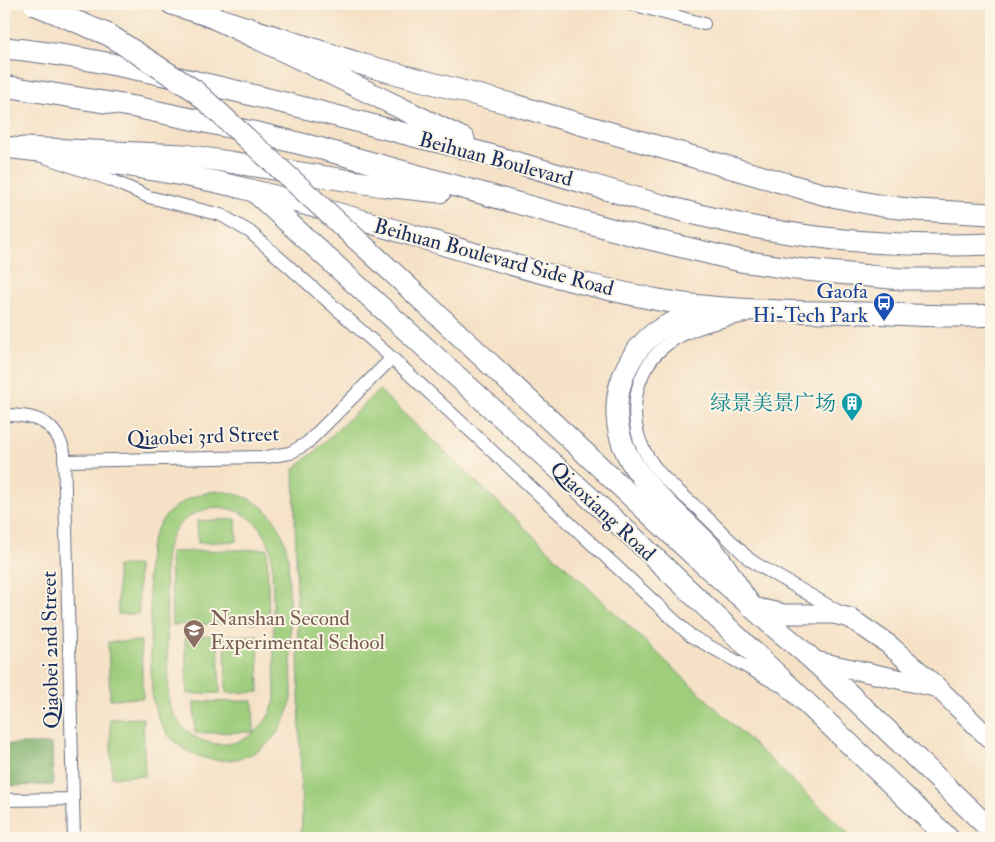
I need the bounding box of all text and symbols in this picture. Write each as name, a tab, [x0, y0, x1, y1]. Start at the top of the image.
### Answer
street label: Beihuan Boulevard	[416, 126, 576, 193]
street label: Beihuan Boulevard Side Road	[371, 212, 617, 303]
place label: Gaofa Hi-Tech Park	[752, 278, 868, 329]
bus stop icon: Gaofa Hi-Tech Park	[872, 291, 896, 322]
place label: 绿景美景广场	[710, 390, 836, 417]
building icon: 绿景美景广场	[840, 391, 864, 422]
street label: Qiaobei 3rd Street	[126, 420, 280, 453]
street label: Qiaoxiang Road	[544, 455, 662, 568]
street label: Qiaobei 2nd Street	[36, 571, 65, 729]
place label: Nanshan Second Experimental School	[210, 605, 385, 656]
school or university icon: Nanshan Second Experimental School	[182, 618, 206, 649]

